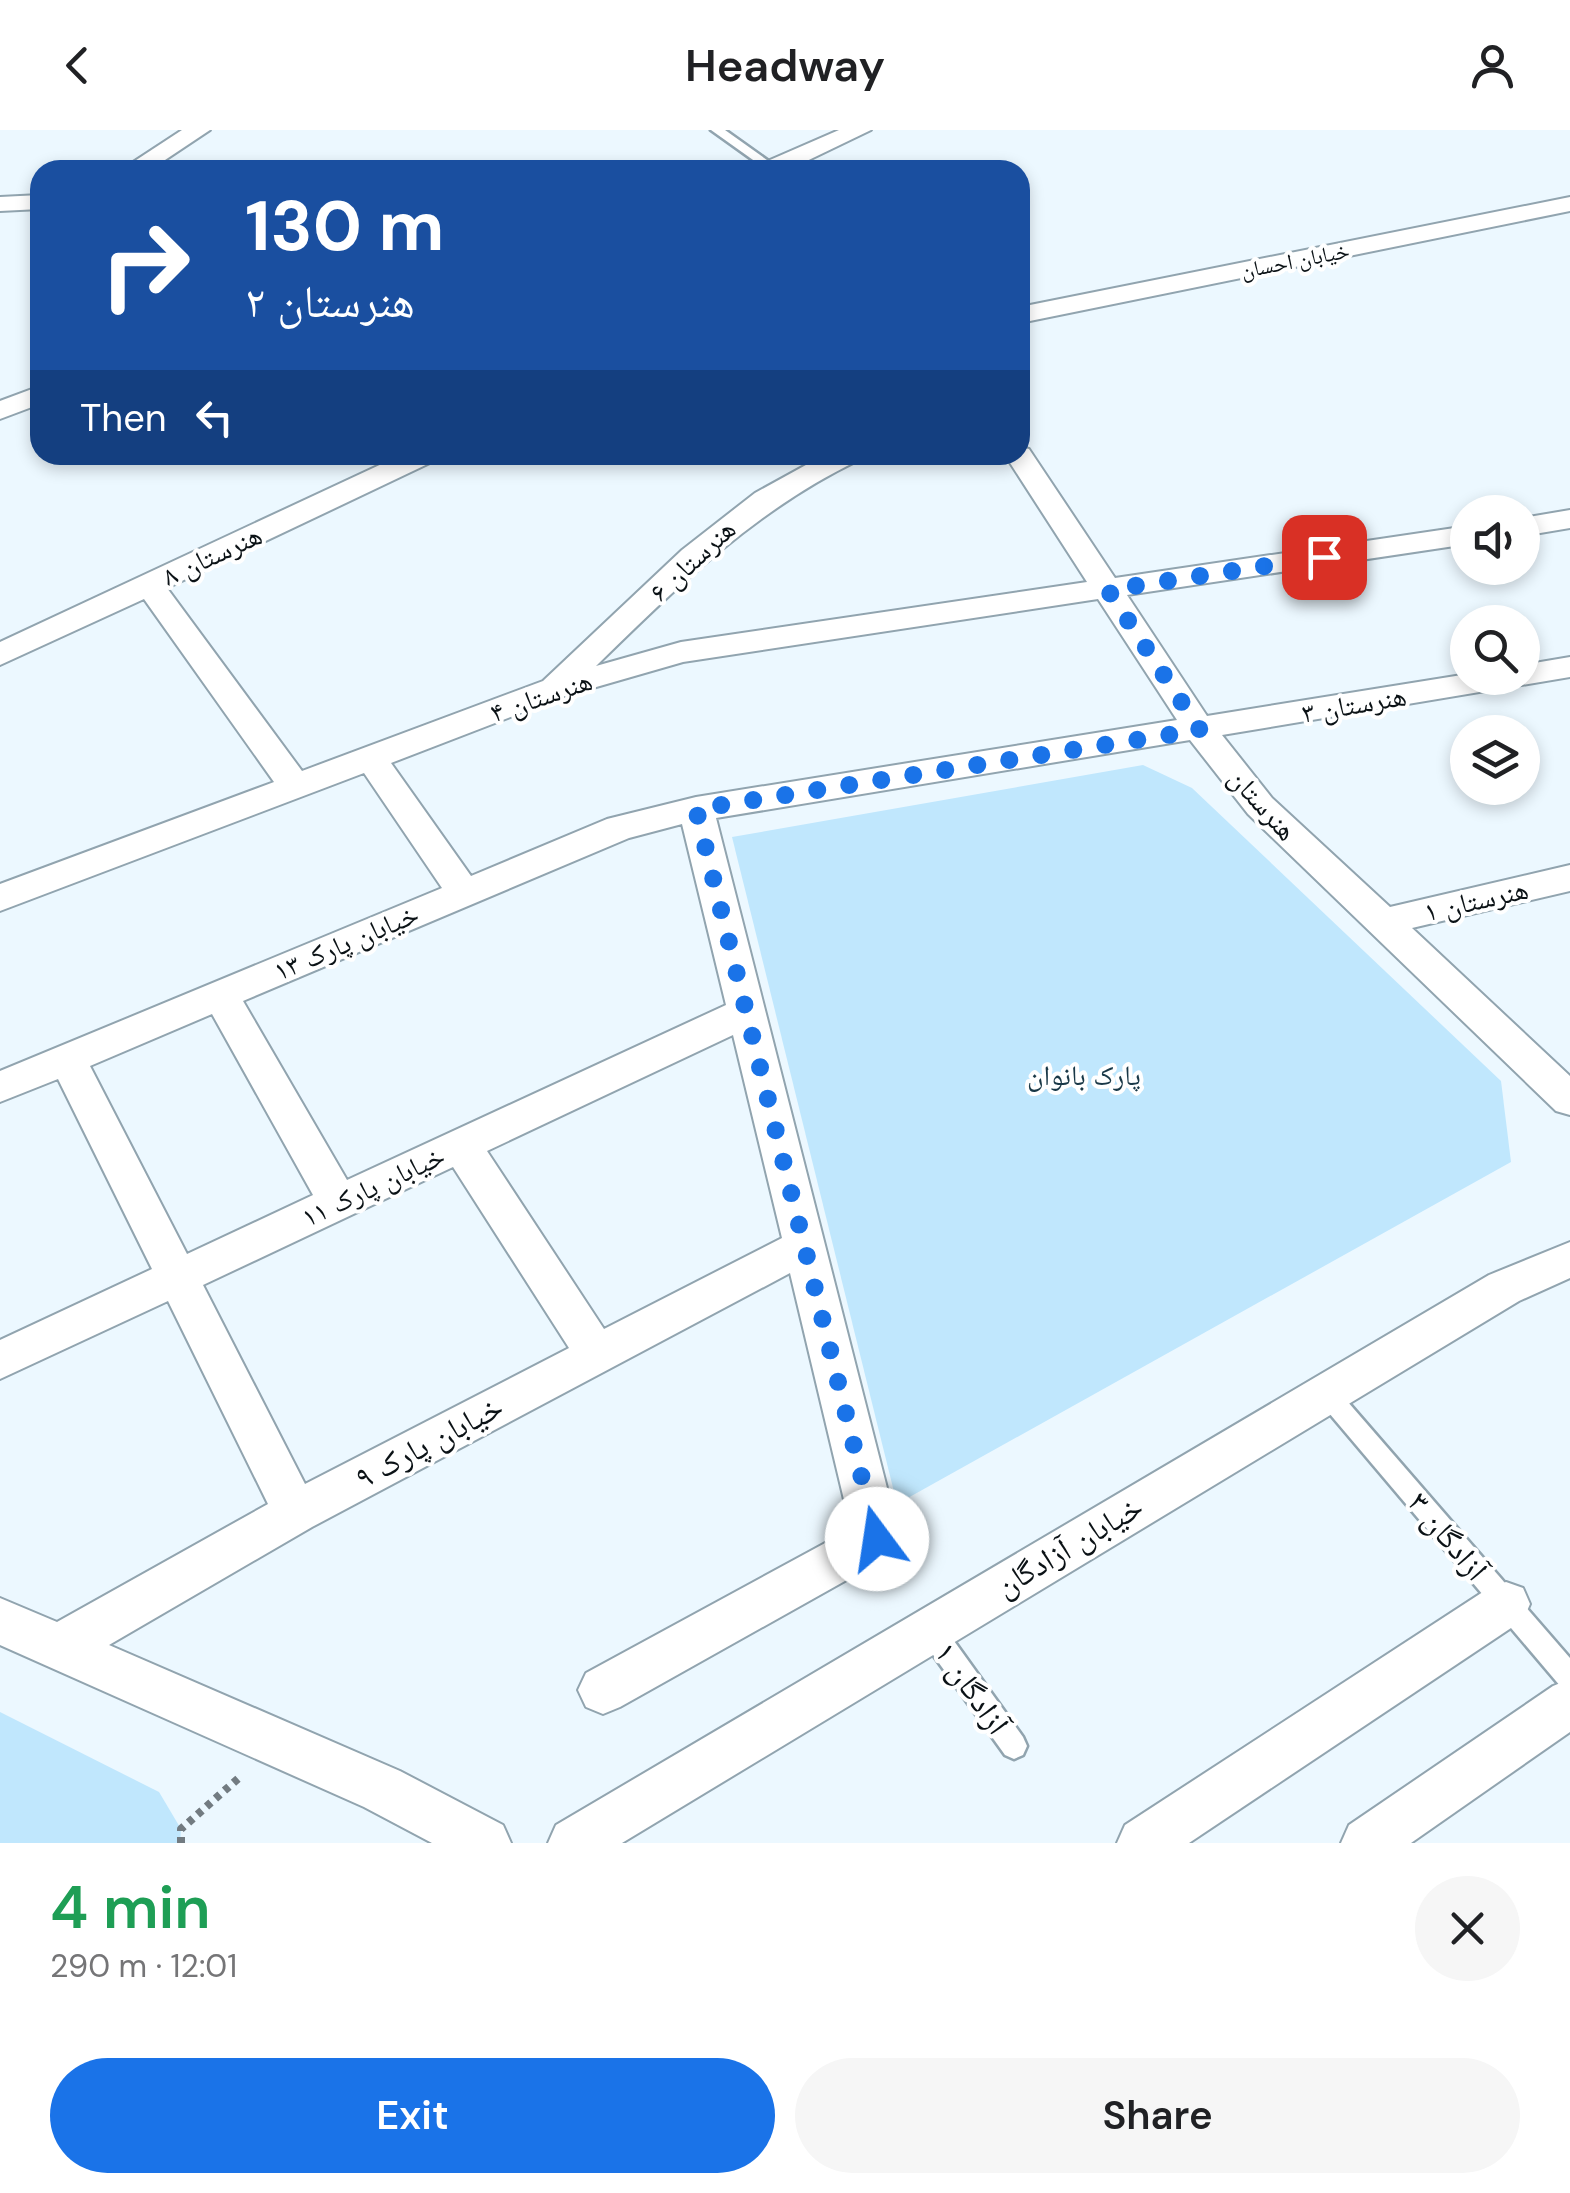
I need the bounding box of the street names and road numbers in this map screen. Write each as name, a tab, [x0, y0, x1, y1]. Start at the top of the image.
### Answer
street label: خیابان احسان	[1238, 236, 1352, 285]
street label: هنرستان ۶	[641, 511, 744, 610]
street label: هنرستان ۸	[156, 516, 268, 595]
street label: هنرستان ۴	[485, 662, 597, 731]
street label: هنرستان ۳	[1299, 677, 1409, 732]
street label: هنرستان	[1220, 760, 1305, 849]
street label: هنرستان ۱	[1420, 871, 1532, 930]
street label: خیابان پارک ۱۳	[268, 895, 424, 990]
street label: خیابان پارک ۱۱	[296, 1137, 451, 1236]
street label: خیابان پارک ۹	[348, 1386, 510, 1498]
street label: آزادگان ۳	[1399, 1483, 1498, 1590]
street label: خیابان آزادگان	[987, 1485, 1151, 1607]
street label: آزادگان ۱	[925, 1633, 1019, 1743]

